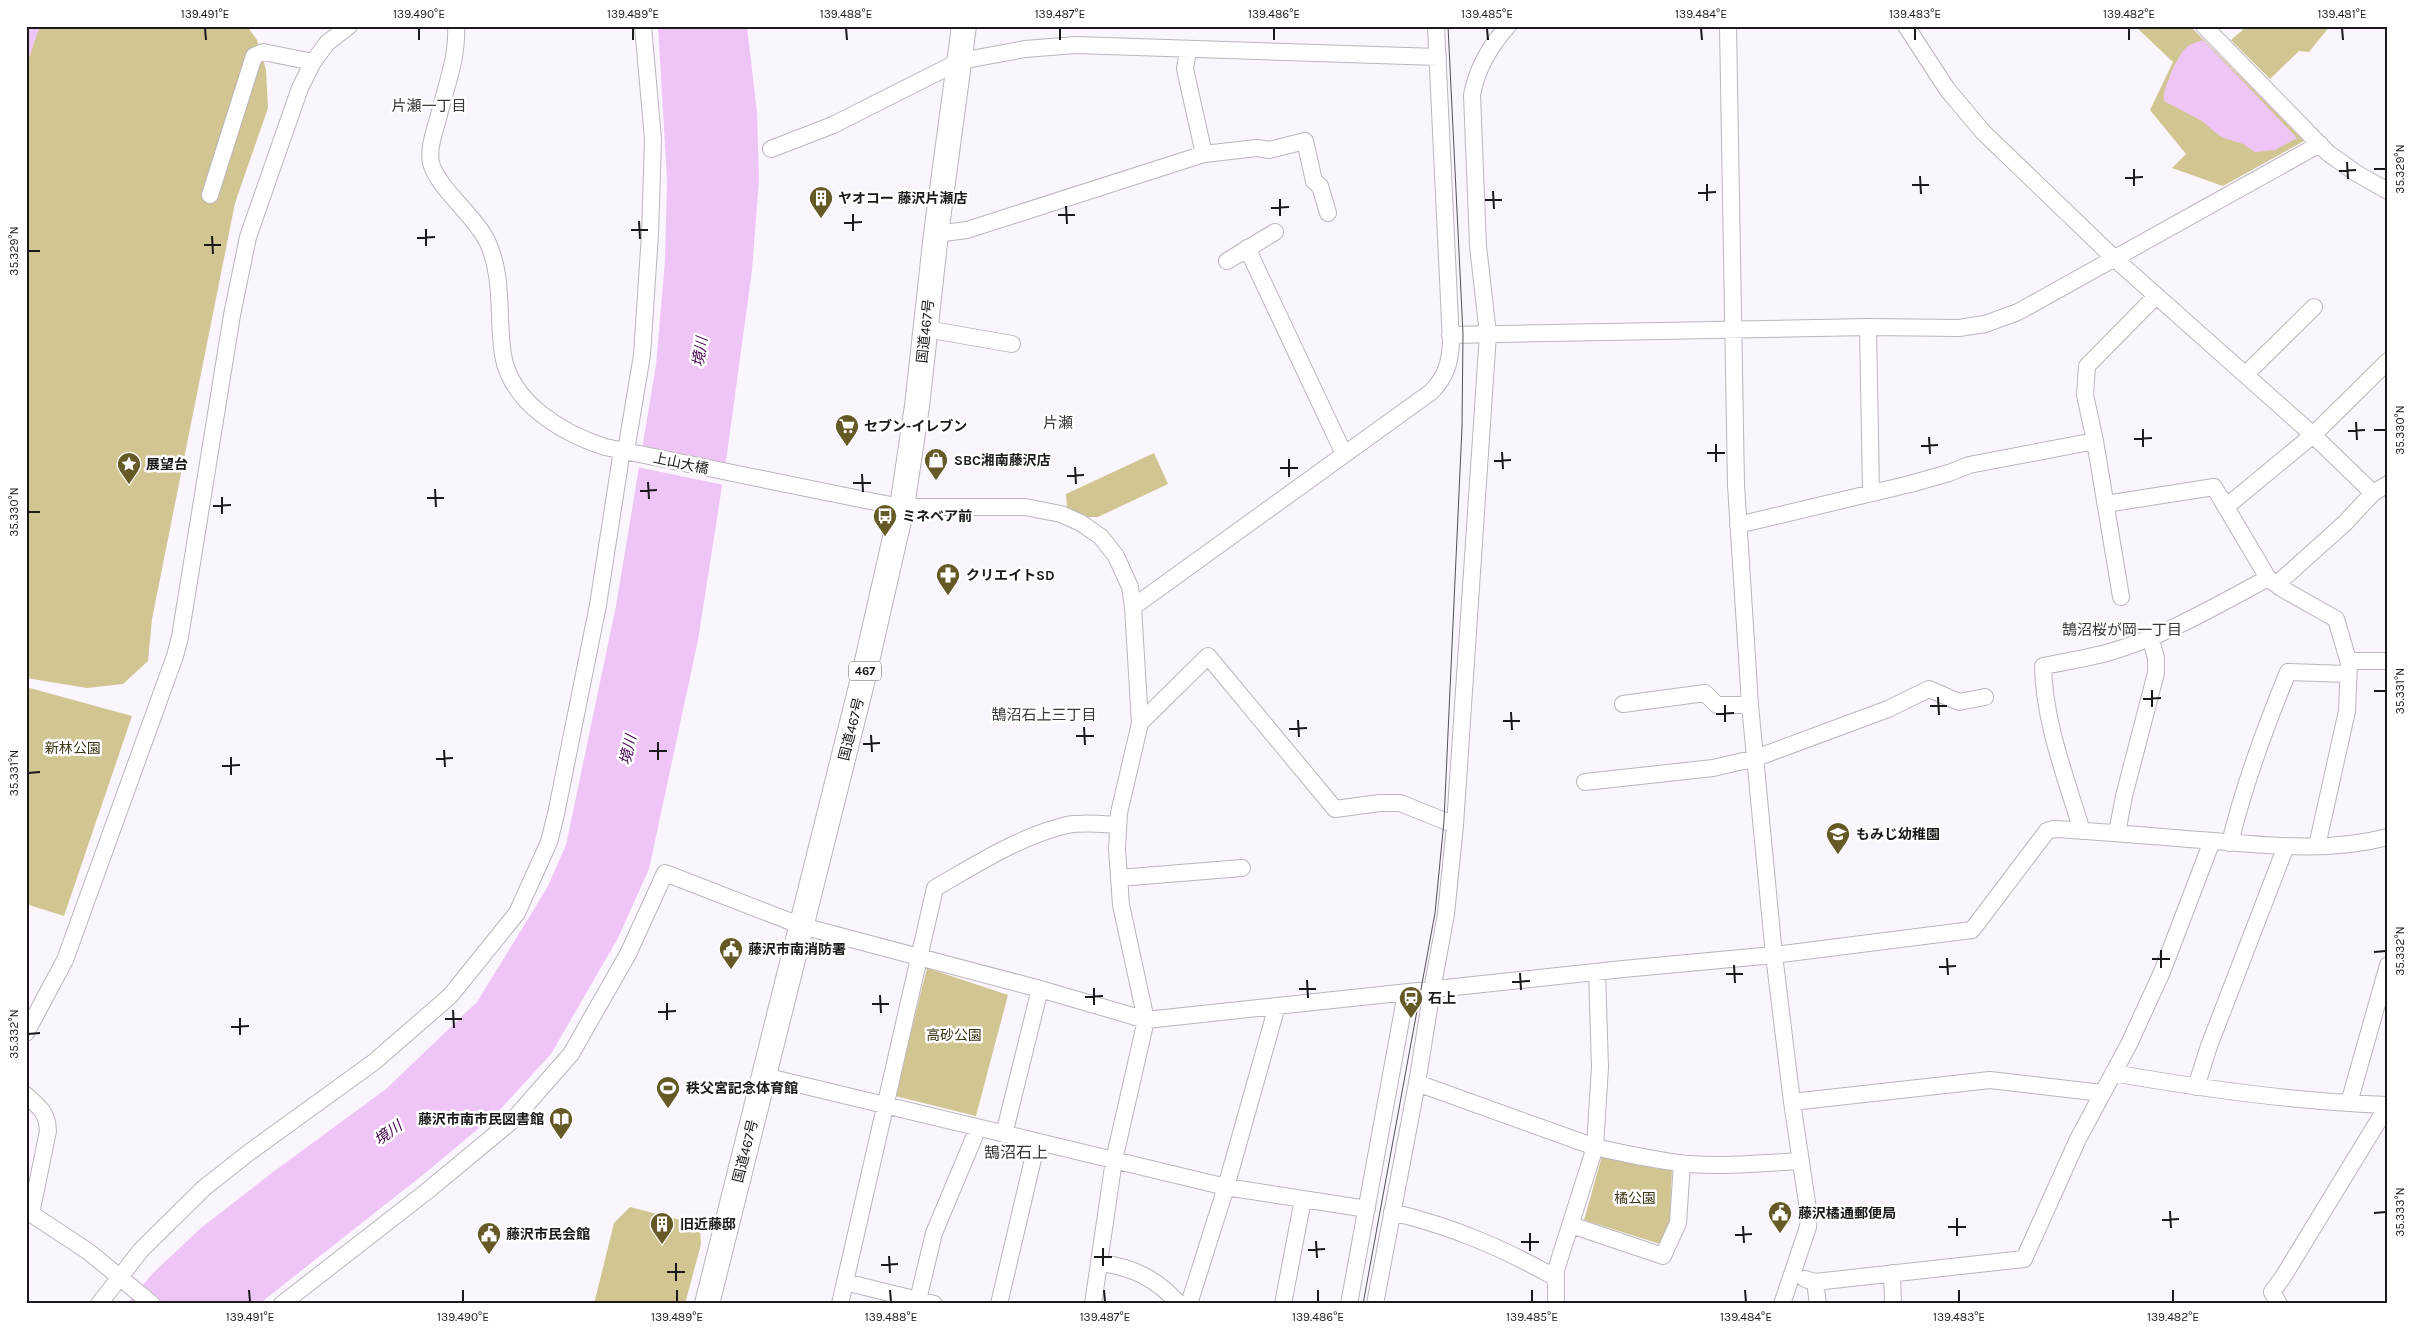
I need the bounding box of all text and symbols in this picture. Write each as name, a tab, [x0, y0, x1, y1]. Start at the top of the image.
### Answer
text: 139.491°E	[181, 7, 229, 21]
text: 139.490°E	[393, 7, 445, 21]
text: 139.489°E	[607, 7, 659, 21]
text: 139.488°E	[820, 7, 872, 21]
text: 139.487°E	[1035, 7, 1085, 21]
text: 139.486°E	[1248, 7, 1300, 21]
text: 139.485°E	[1461, 7, 1513, 21]
text: 139.484°E	[1675, 7, 1727, 21]
text: 139.483°E	[1889, 7, 1941, 21]
text: 139.482°E	[2103, 7, 2155, 21]
text: 139.481°E	[2317, 7, 2367, 21]
district label: 片瀬一丁目	[391, 97, 467, 115]
text: 35.329°N	[2393, 144, 2407, 194]
building icon: ヤオコー 藤沢片瀬店	[808, 185, 834, 219]
place label: ヤオコー 藤沢片瀬店	[838, 190, 968, 207]
text: 35.329°N	[7, 226, 21, 276]
street label: 国道467号	[914, 298, 937, 364]
water label: 境川	[689, 334, 711, 368]
text: 35.330°N	[2393, 405, 2407, 455]
supermarket icon: セブン-イレブン	[834, 413, 860, 447]
district label: 片瀬	[1043, 414, 1073, 432]
place label: セブン-イレブン	[864, 418, 967, 435]
shop icon: SBC湘南藤沢店	[923, 447, 949, 481]
street label: 上山大橋	[652, 449, 710, 478]
place icon: 展望台	[116, 451, 142, 485]
place label: SBC湘南藤沢店	[954, 452, 1051, 469]
place label: 展望台	[146, 456, 188, 473]
text: 35.330°N	[7, 487, 21, 537]
bus stop icon: ミネベア前	[872, 503, 898, 537]
place label: ミネベア前	[902, 508, 972, 525]
pharmacy icon: クリエイトSD	[935, 562, 961, 596]
place label: クリエイトSD	[966, 567, 1055, 584]
district label: 鵠沼桜が岡一丁目	[2062, 621, 2182, 639]
road number: 467	[849, 661, 881, 680]
text: 35.331°N	[2393, 668, 2407, 714]
street label: 国道467号	[835, 696, 868, 762]
district label: 鵠沼石上三丁目	[991, 706, 1097, 724]
water label: 境川	[616, 731, 641, 767]
park label: 新林公園	[45, 740, 101, 757]
text: 35.331°N	[7, 750, 21, 796]
school or university icon: もみじ幼稚園	[1825, 821, 1851, 855]
place label: もみじ幼稚園	[1856, 826, 1940, 843]
text: 35.332°N	[2393, 926, 2407, 976]
public building icon: 藤沢市南消防署	[718, 936, 744, 970]
place label: 藤沢市南消防署	[748, 941, 846, 958]
station icon: 石上	[1398, 985, 1424, 1019]
place label: 石上	[1428, 990, 1456, 1007]
text: 35.332°N	[7, 1009, 21, 1059]
park label: 高砂公園	[926, 1027, 982, 1044]
sports icon: 秩父宮記念体育館	[655, 1075, 681, 1109]
place label: 秩父宮記念体育館	[686, 1080, 798, 1097]
library icon: 藤沢市南市民図書館	[548, 1106, 574, 1140]
place label: 藤沢市南市民図書館	[418, 1111, 544, 1128]
water label: 境川	[371, 1116, 407, 1149]
street label: 国道467号	[729, 1118, 762, 1184]
district label: 鵠沼石上	[984, 1143, 1048, 1162]
text: 35.333°N	[2393, 1187, 2407, 1237]
park label: 橘公園	[1614, 1190, 1656, 1207]
public building icon: 藤沢橘通郵便局	[1767, 1200, 1793, 1234]
place label: 藤沢橘通郵便局	[1798, 1205, 1896, 1222]
building icon: 旧近藤邸	[649, 1211, 675, 1245]
place label: 旧近藤邸	[680, 1216, 736, 1233]
public building icon: 藤沢市民会館	[476, 1221, 502, 1255]
place label: 藤沢市民会館	[506, 1226, 590, 1243]
text: 139.491°E	[226, 1310, 274, 1324]
text: 139.490°E	[437, 1310, 489, 1324]
text: 139.489°E	[651, 1310, 703, 1324]
text: 139.488°E	[865, 1310, 917, 1324]
text: 139.487°E	[1080, 1310, 1130, 1324]
text: 139.486°E	[1292, 1310, 1344, 1324]
text: 139.485°E	[1506, 1310, 1558, 1324]
text: 139.484°E	[1720, 1310, 1772, 1324]
text: 139.483°E	[1933, 1310, 1985, 1324]
text: 139.482°E	[2147, 1310, 2199, 1324]

